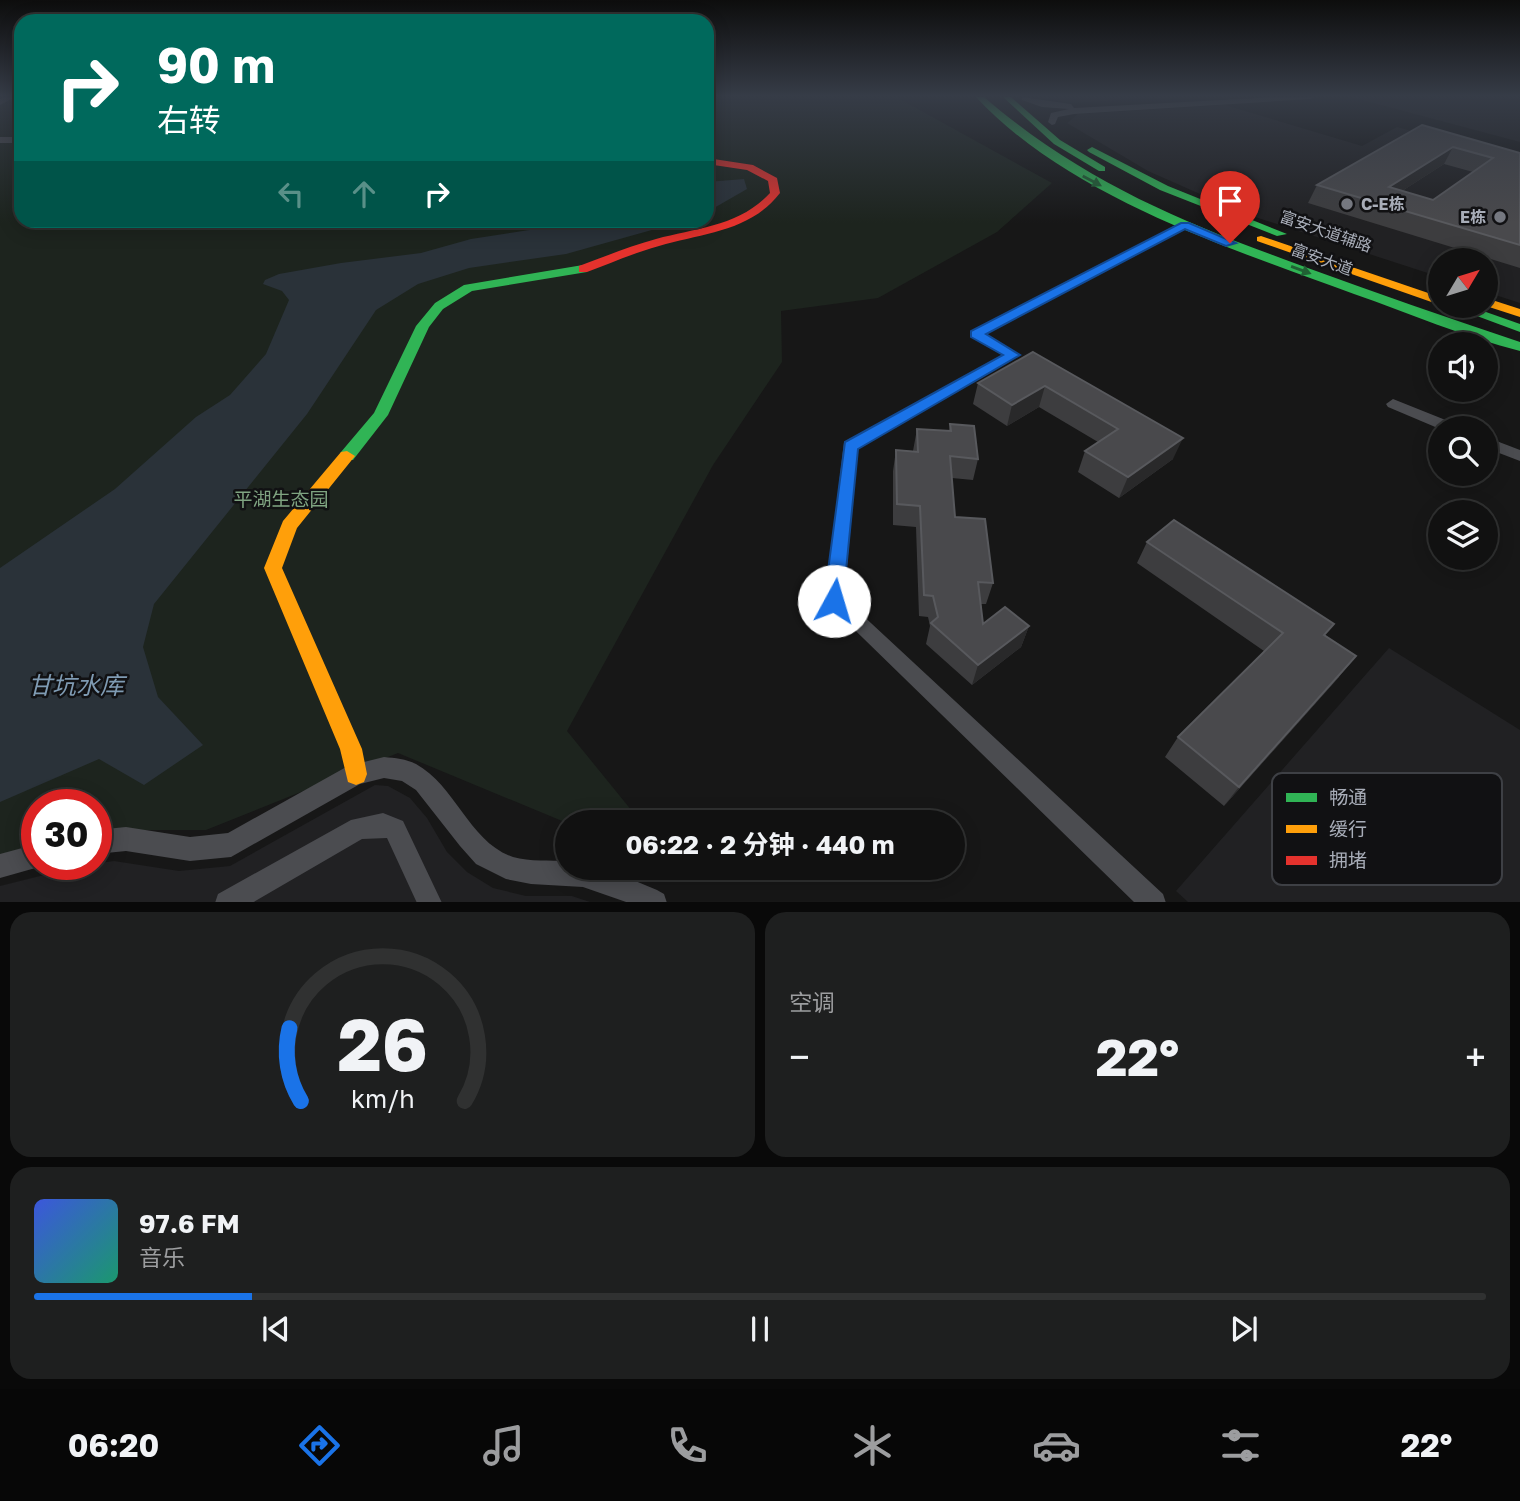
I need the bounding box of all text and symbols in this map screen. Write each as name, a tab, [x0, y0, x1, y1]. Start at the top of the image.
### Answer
text: 90 m	[157, 35, 275, 94]
icon: right	[42, 42, 133, 133]
text: 右转	[157, 101, 221, 139]
pin	[1200, 171, 1260, 243]
icon: left	[272, 175, 310, 213]
icon: ahead	[345, 175, 383, 213]
icon: right	[418, 175, 456, 213]
one-way arrow	[1083, 175, 1102, 187]
icon: arrive	[1211, 182, 1249, 220]
place label: C-E栋	[1361, 194, 1404, 214]
marker: C-E栋	[1339, 196, 1355, 212]
street label: 富安大道辅路	[1277, 206, 1375, 256]
place label: E栋	[1460, 207, 1486, 227]
marker: E栋	[1492, 209, 1508, 225]
street label: 富安大道	[1289, 239, 1355, 279]
north arrow	[1428, 248, 1498, 318]
map controls	[1428, 248, 1498, 570]
one-way arrow	[1291, 265, 1312, 276]
button: sound	[1428, 332, 1498, 402]
button: search	[1428, 416, 1498, 486]
park label: 平湖生态园	[233, 487, 329, 510]
button: layers	[1428, 500, 1498, 570]
position arrow	[797, 564, 871, 638]
water label: 甘坑水库	[28, 670, 128, 699]
legend	[1272, 773, 1502, 885]
text: 畅通	[1329, 785, 1367, 808]
speed limit sign: 30	[21, 789, 112, 880]
text: 缓行	[1329, 817, 1367, 840]
text: 06:22 · 2 分钟 · 440 m	[625, 829, 895, 860]
text: 拥堵	[1329, 848, 1367, 871]
text: 空调	[789, 988, 835, 1016]
text: 26	[337, 1000, 428, 1087]
text: 22°	[1096, 1025, 1179, 1087]
text: −	[789, 1034, 810, 1079]
text: +	[1465, 1034, 1486, 1079]
text: km/h	[351, 1082, 414, 1113]
text: 97.6 FM	[139, 1208, 240, 1239]
text: 音乐	[139, 1243, 185, 1271]
icon: previous	[257, 1310, 295, 1348]
icon: pause	[741, 1310, 779, 1348]
icon: next	[1225, 1310, 1263, 1348]
icon: directions	[295, 1421, 344, 1470]
icon: music	[479, 1421, 528, 1470]
icon: phone	[663, 1421, 712, 1470]
icon: climate	[848, 1421, 897, 1470]
icon: car	[1032, 1421, 1081, 1470]
icon: filters	[1216, 1421, 1265, 1470]
text: 06:20	[68, 1426, 159, 1464]
text: 22°	[1401, 1426, 1452, 1464]

